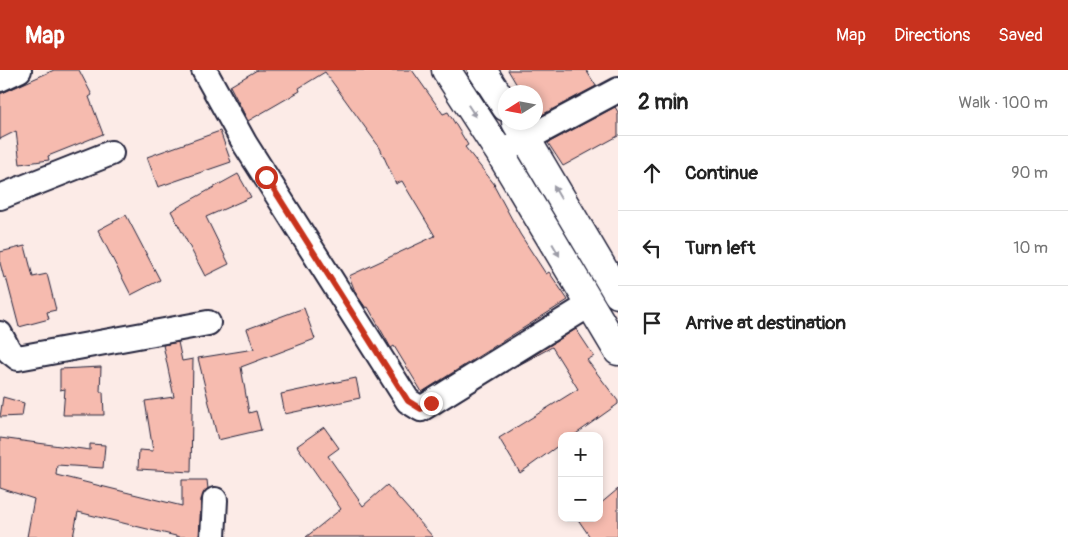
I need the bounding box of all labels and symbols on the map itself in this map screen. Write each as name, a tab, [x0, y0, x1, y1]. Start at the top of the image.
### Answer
north arrow	[498, 85, 543, 130]
one-way arrow	[468, 104, 477, 118]
route start	[255, 166, 278, 189]
one-way arrow	[553, 186, 562, 199]
one-way arrow	[552, 243, 561, 256]
route end	[420, 392, 443, 415]

